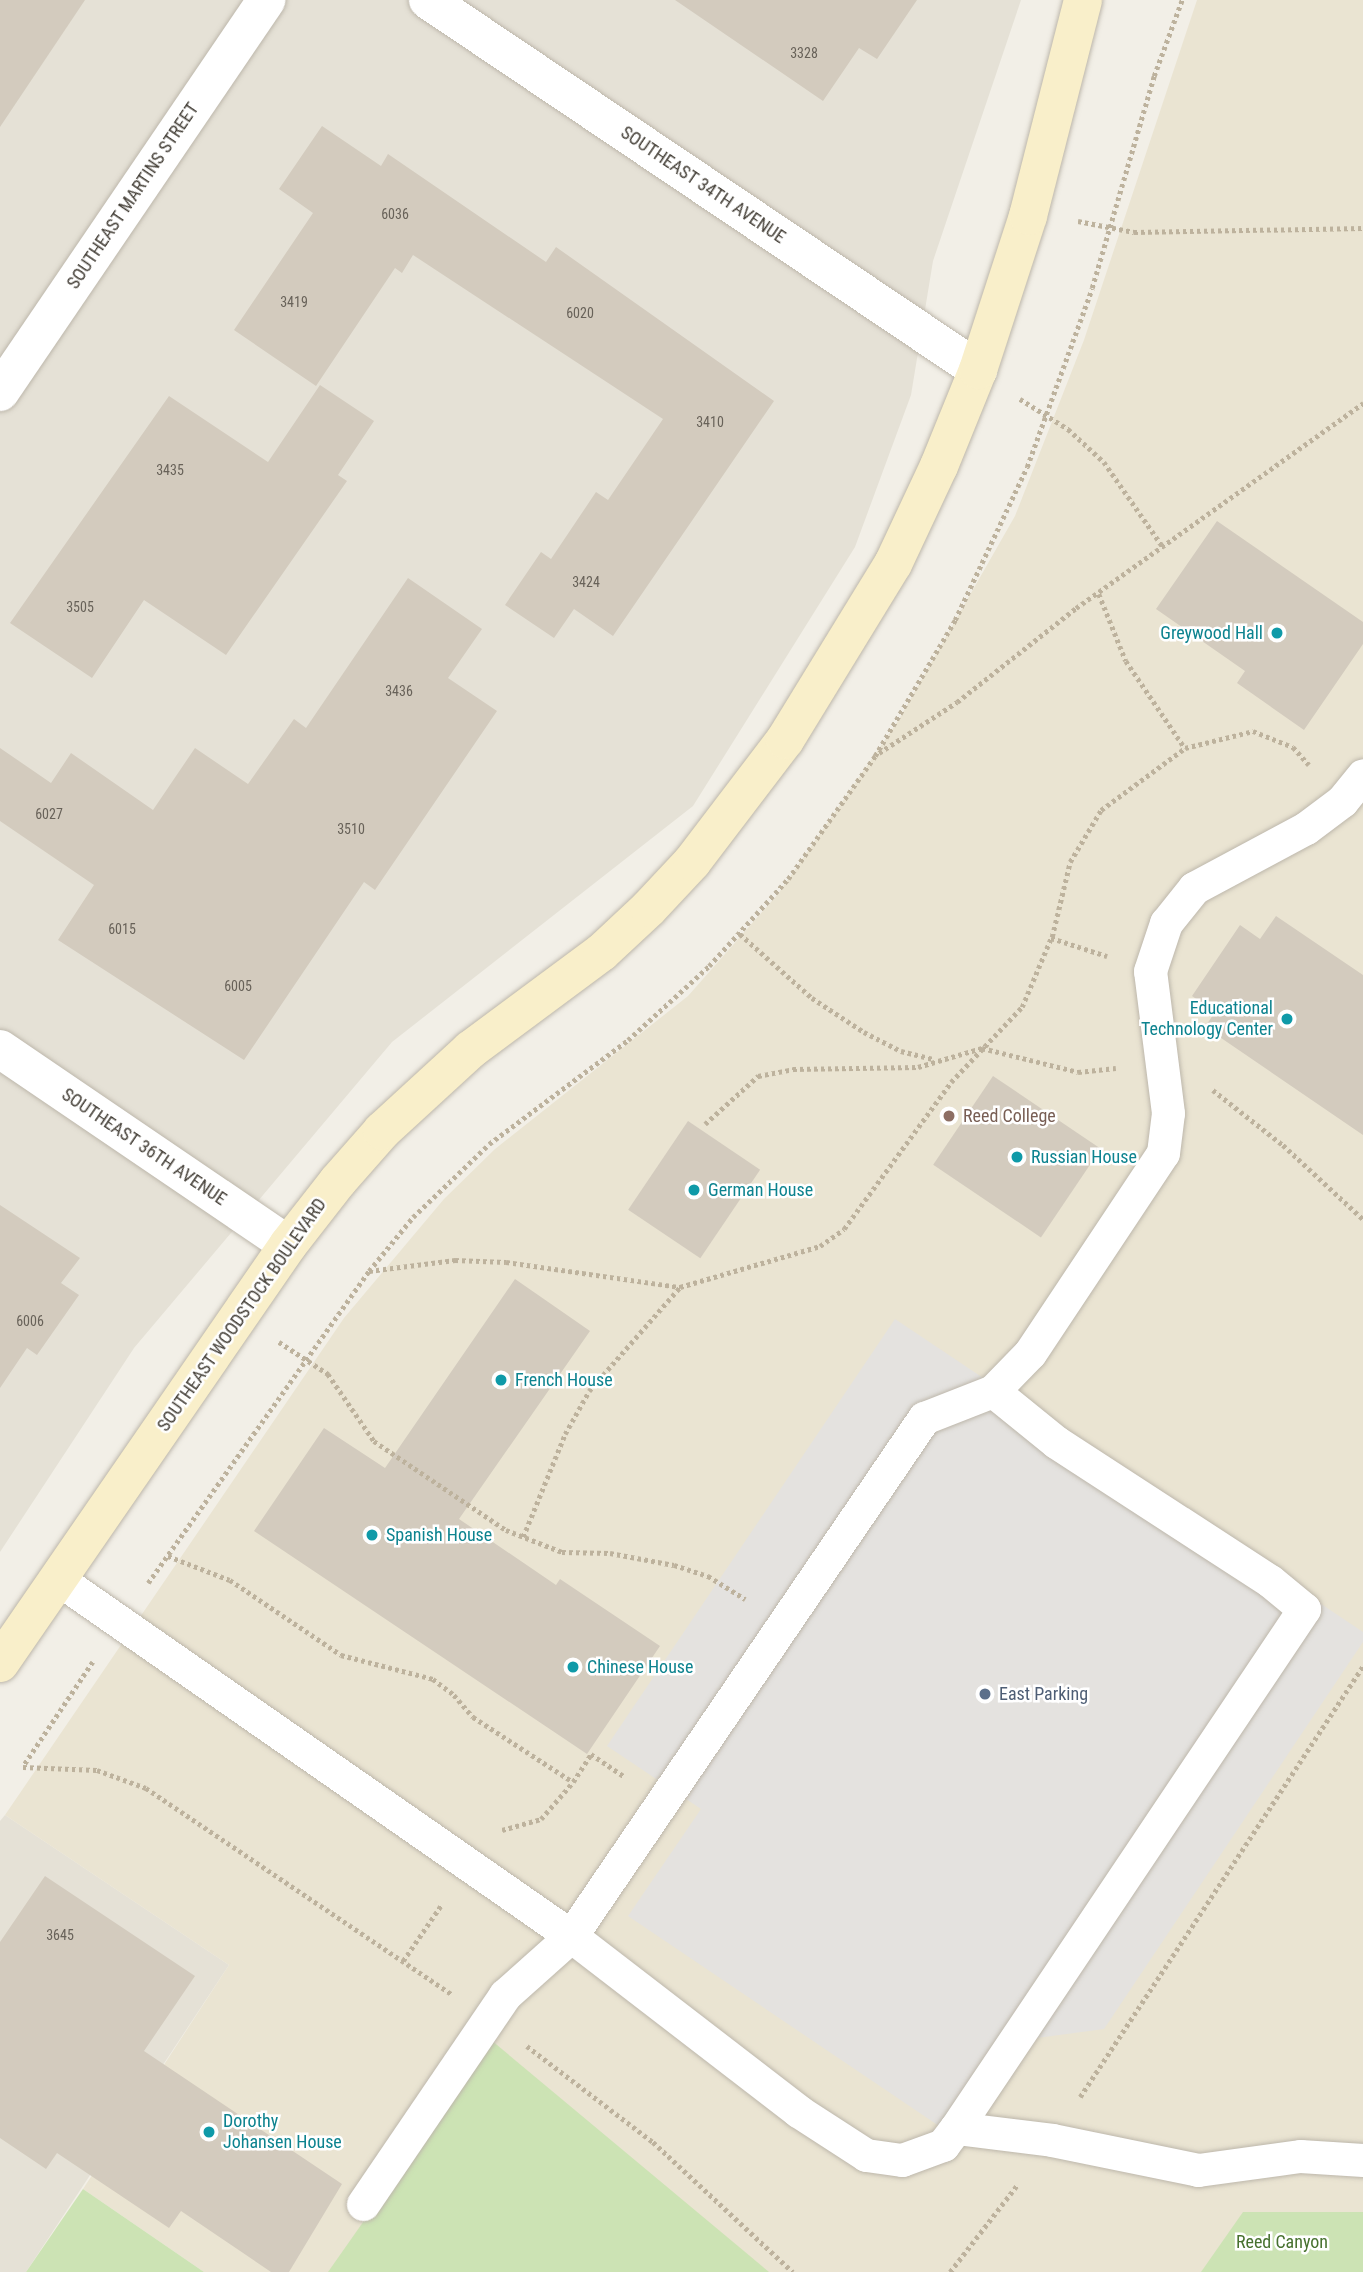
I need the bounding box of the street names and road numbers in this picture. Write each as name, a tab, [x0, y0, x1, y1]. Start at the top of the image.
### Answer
street label: SOUTHEAST MARTINS STREET	[63, 99, 203, 293]
street label: SOUTHEAST 34TH AVENUE	[616, 122, 790, 248]
street label: SOUTHEAST 36TH AVENUE	[57, 1084, 231, 1210]
street label: SOUTHEAST WOODSTOCK BOULEVARD	[153, 1194, 331, 1436]

